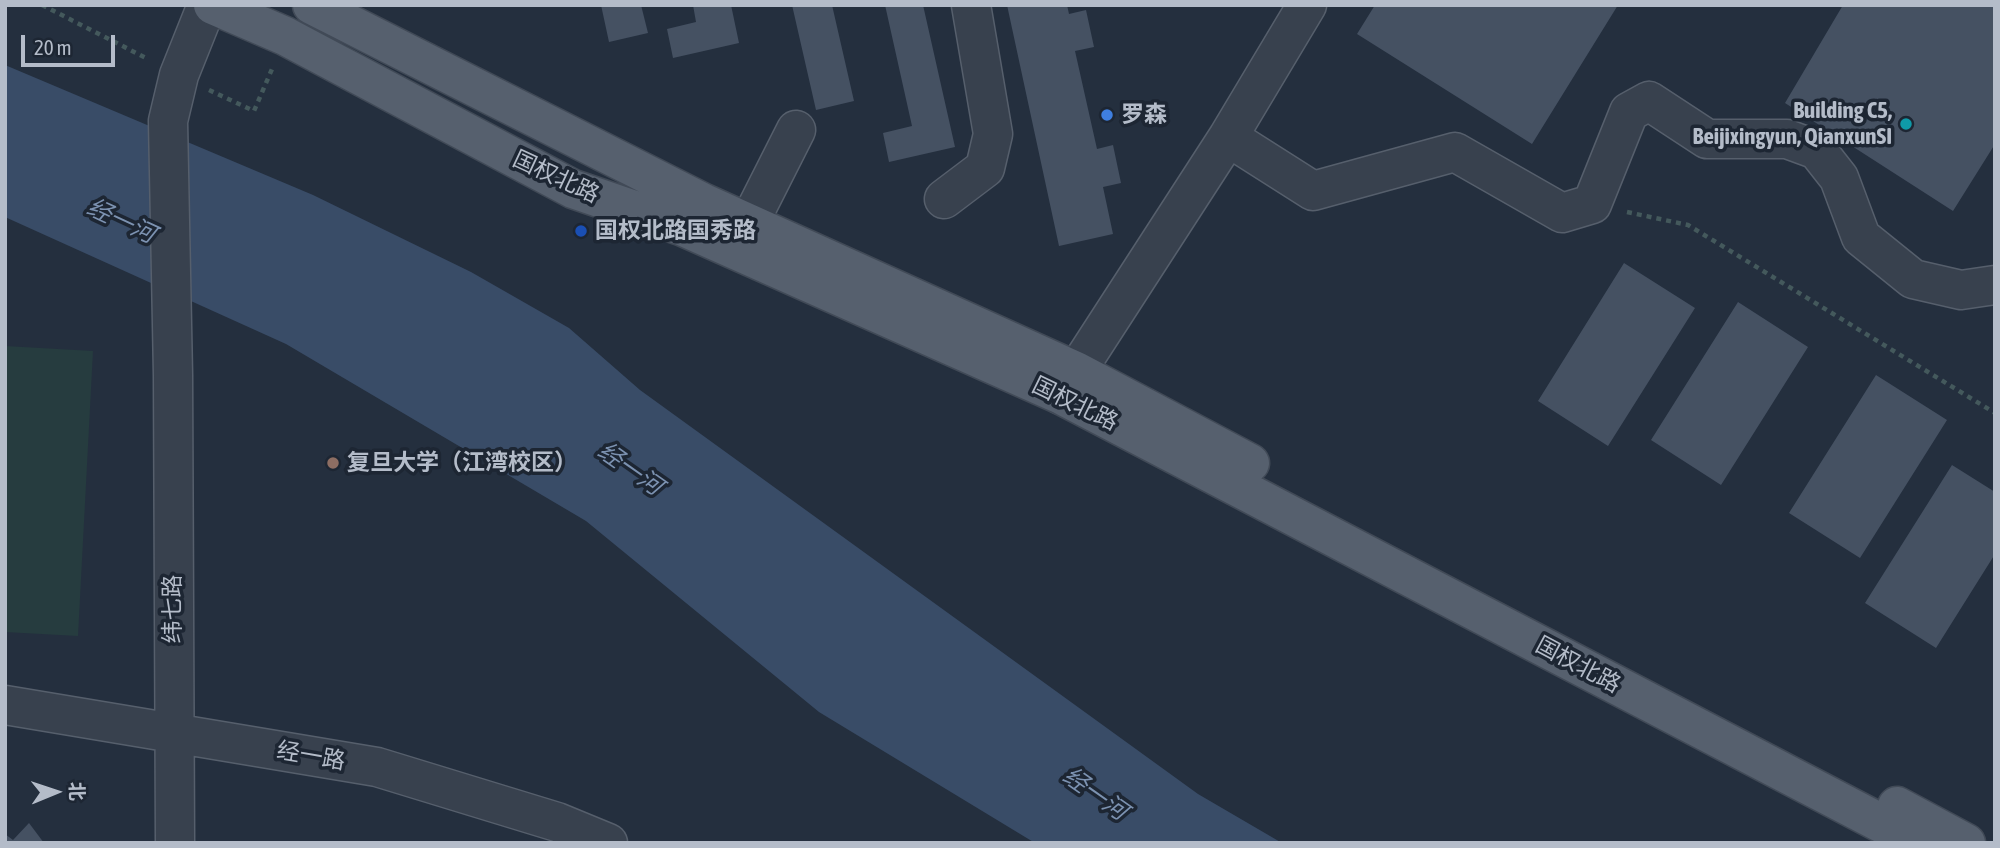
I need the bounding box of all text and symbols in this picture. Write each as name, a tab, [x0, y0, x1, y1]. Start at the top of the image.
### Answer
scale bar	[24, 21, 119, 65]
text: 20 m	[34, 35, 72, 59]
place label: Building C5, Beijixingyun, QianxunSI	[1693, 97, 1892, 151]
place label: 罗森	[1121, 101, 1167, 129]
marker: 罗森	[1099, 107, 1115, 123]
marker: Building C5, Beijixingyun, QianxunSI	[1898, 116, 1914, 132]
street label: 国权北路	[508, 145, 604, 209]
water label: 经一河	[82, 193, 160, 249]
place label: 国权北路国秀路	[595, 217, 756, 245]
marker: 国权北路国秀路	[573, 223, 589, 239]
street label: 国权北路	[1028, 371, 1122, 437]
water label: 经一河	[592, 437, 668, 501]
place label: 复旦大学（江湾校区）	[347, 449, 577, 477]
marker: 复旦大学（江湾校区）	[325, 455, 341, 471]
street label: 纬七路	[159, 575, 187, 643]
street label: 国权北路	[1531, 631, 1625, 699]
street label: 经一路	[275, 736, 347, 776]
north arrow	[21, 757, 91, 827]
water label: 经一河	[1057, 762, 1133, 826]
text: 北	[66, 781, 88, 801]

